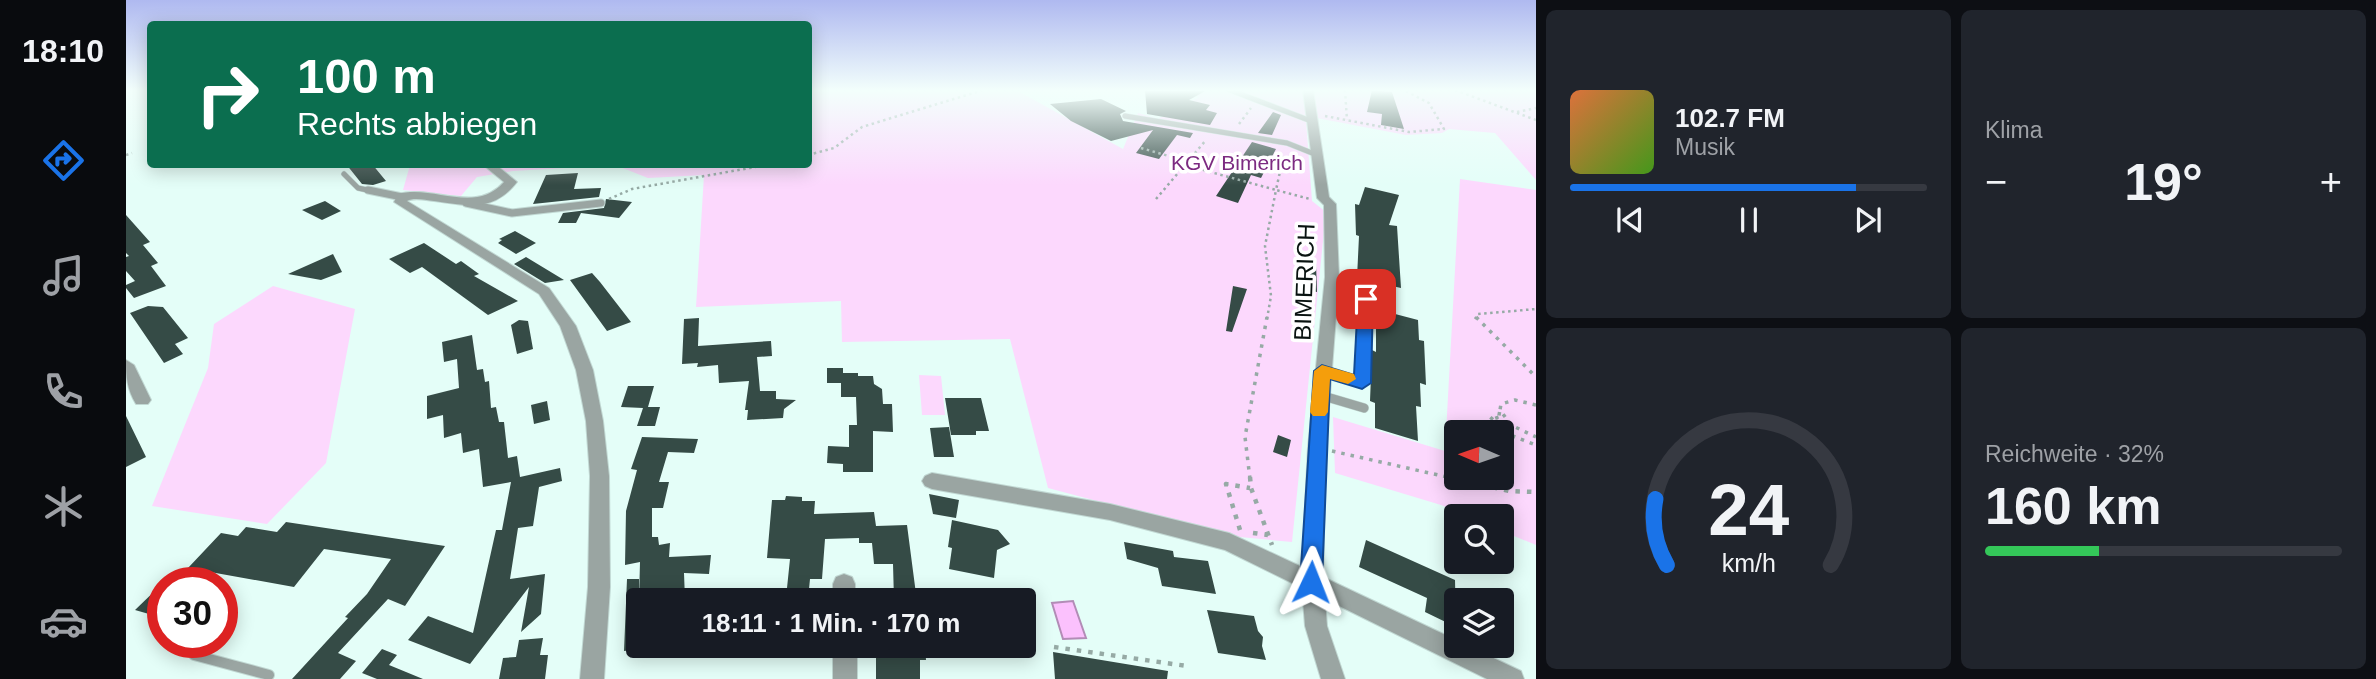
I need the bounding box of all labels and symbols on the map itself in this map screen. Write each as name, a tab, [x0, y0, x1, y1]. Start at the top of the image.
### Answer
park label: KGV Bimerich	[1171, 151, 1303, 174]
street label: BIMERICH	[1288, 223, 1320, 341]
pin	[1336, 269, 1396, 329]
north arrow	[1444, 420, 1514, 490]
position arrow	[1274, 545, 1348, 619]
speed limit sign: 30	[147, 567, 238, 658]

